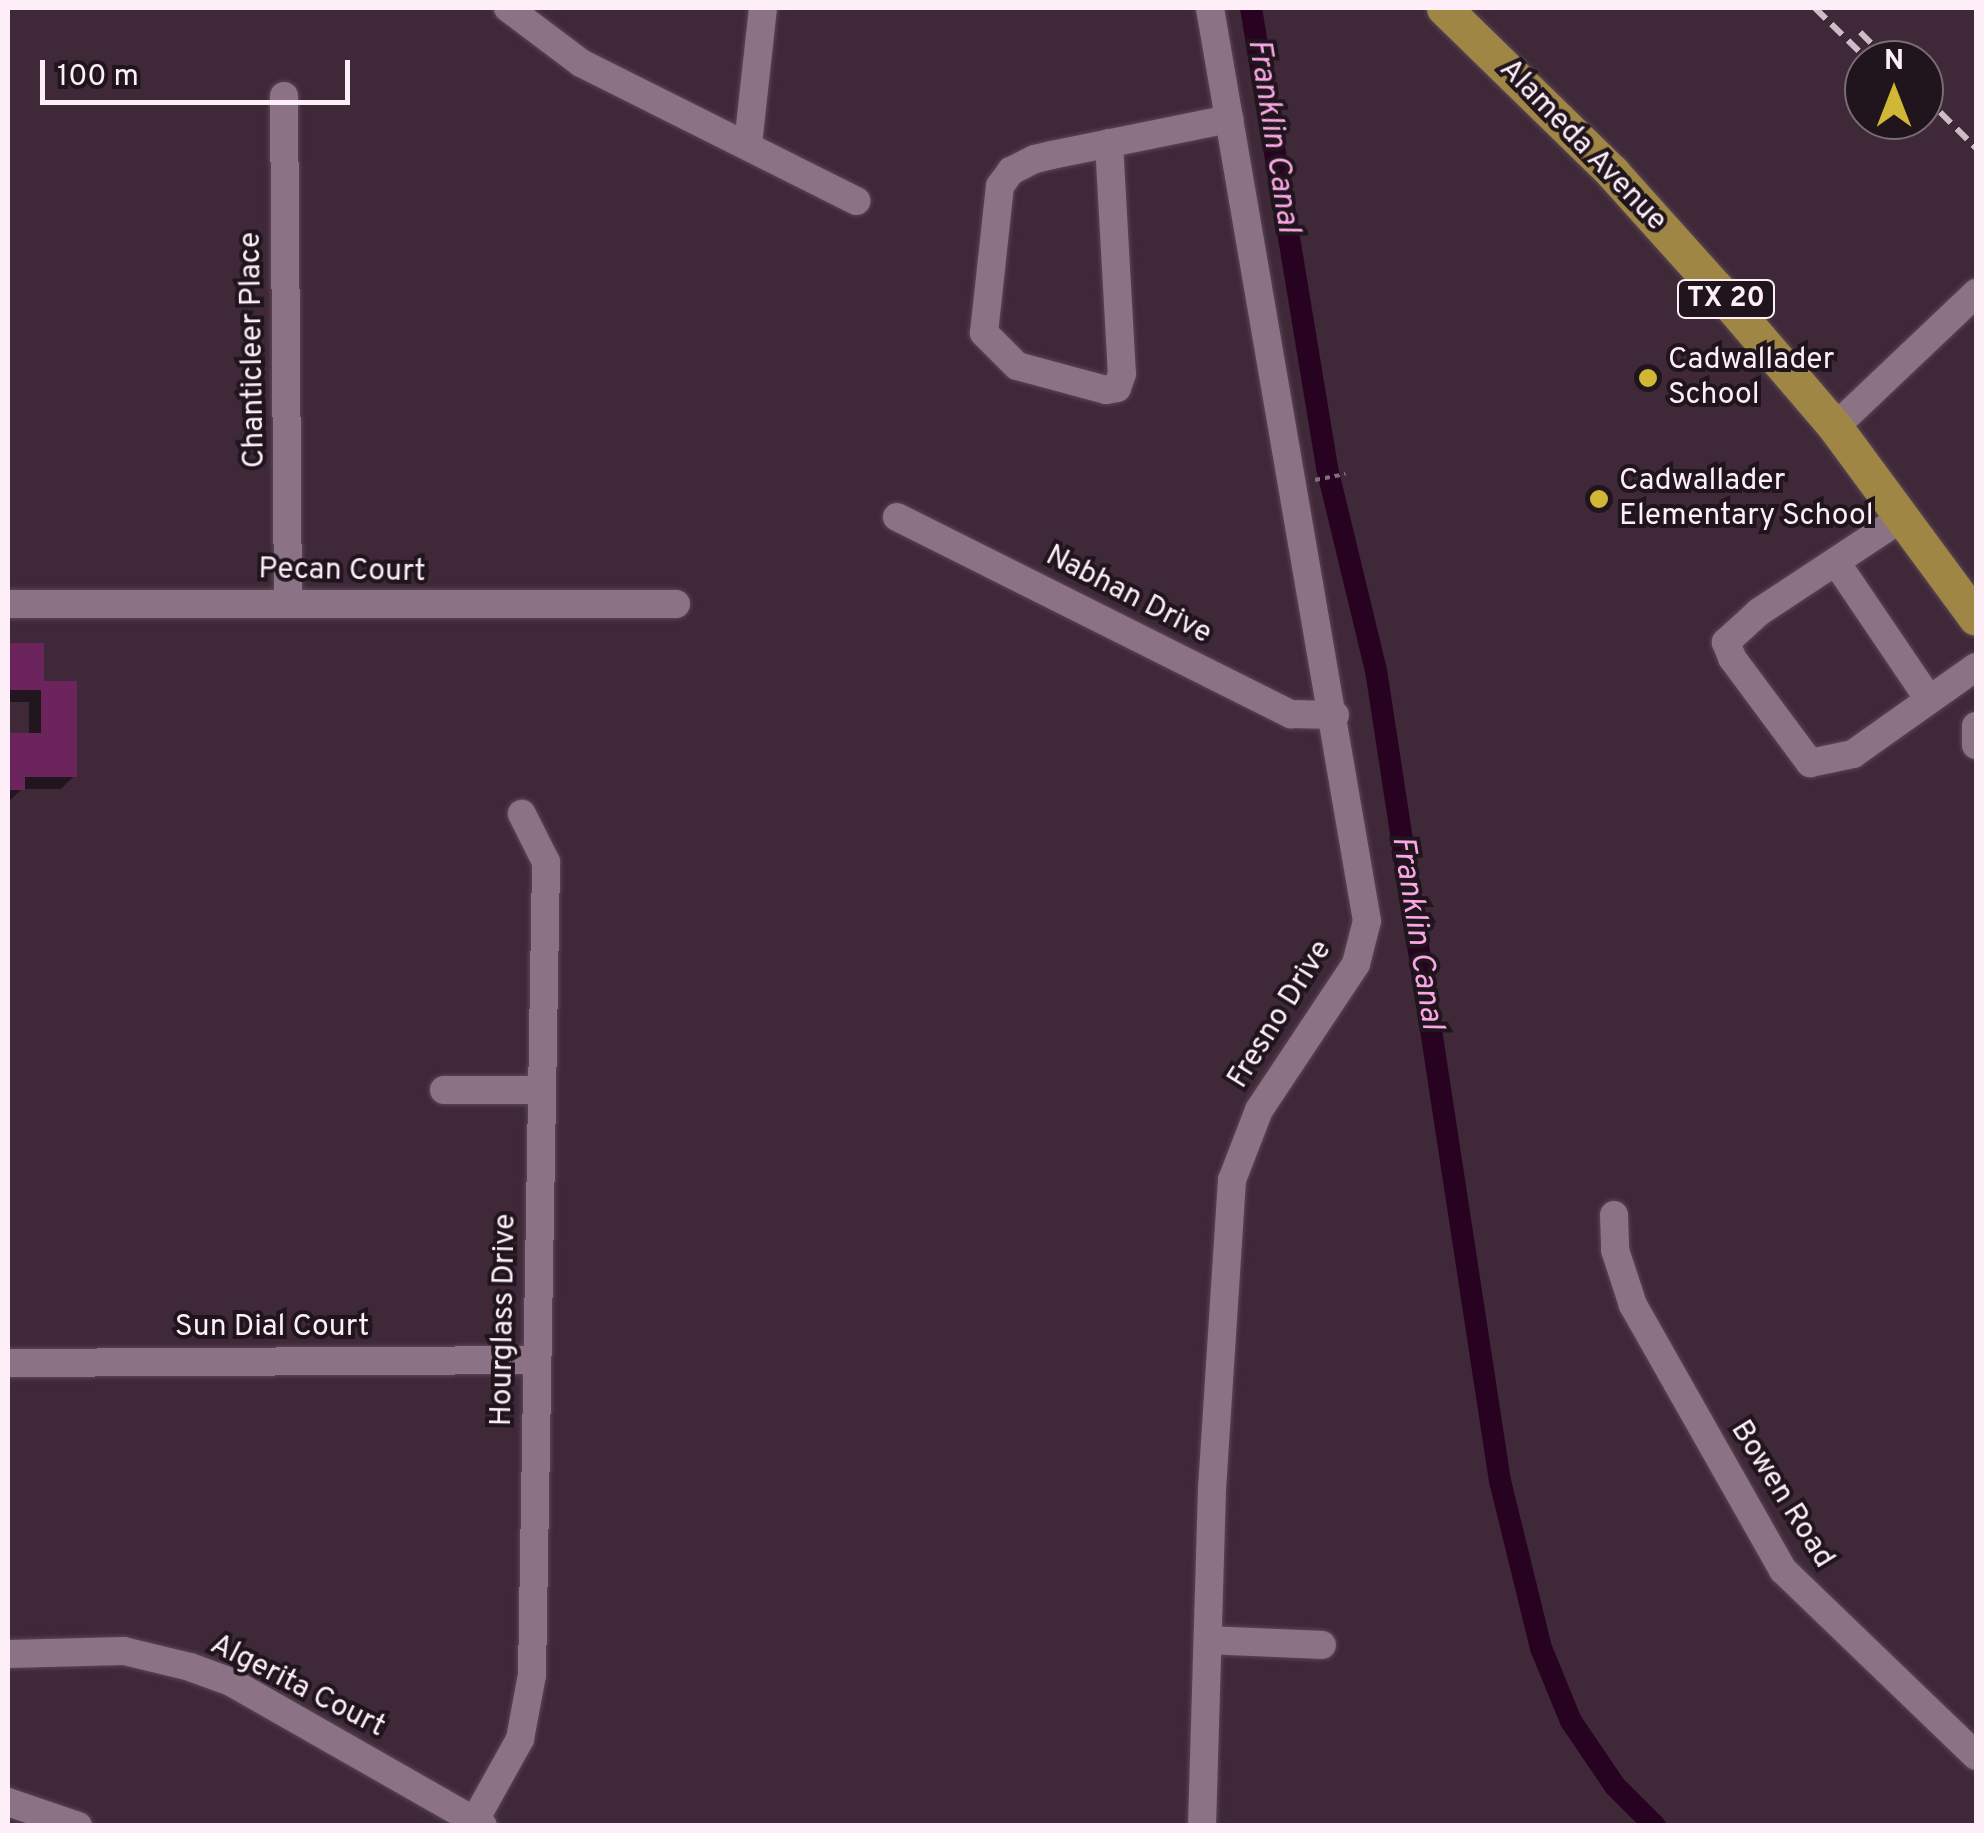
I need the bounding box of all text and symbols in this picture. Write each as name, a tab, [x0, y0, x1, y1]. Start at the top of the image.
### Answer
water label: Franklin Canal	[1238, 36, 1306, 236]
scale bar	[45, 40, 355, 102]
north arrow	[1844, 40, 1944, 140]
text: N	[1884, 44, 1904, 80]
street label: Alameda Avenue	[1490, 52, 1674, 240]
text: 100 m	[57, 59, 139, 96]
street label: Chanticleer Place	[234, 231, 274, 469]
road number: TX 20	[1676, 276, 1776, 322]
place label: Cadwallader School	[1668, 343, 1834, 414]
marker: Cadwallader School	[1637, 367, 1659, 389]
place label: Cadwallader Elementary School	[1619, 464, 1874, 534]
marker: Cadwallader Elementary School	[1588, 488, 1610, 510]
street label: Nabhan Drive	[1039, 539, 1217, 653]
street label: Pecan Court	[258, 553, 426, 591]
water label: Franklin Canal	[1382, 833, 1450, 1033]
street label: Fresno Drive	[1221, 934, 1341, 1096]
street label: Hourglass Drive	[485, 1213, 525, 1427]
street label: Sun Dial Court	[175, 1310, 369, 1346]
street label: Bowen Road	[1721, 1414, 1841, 1576]
street label: Algerita Court	[204, 1628, 390, 1746]

